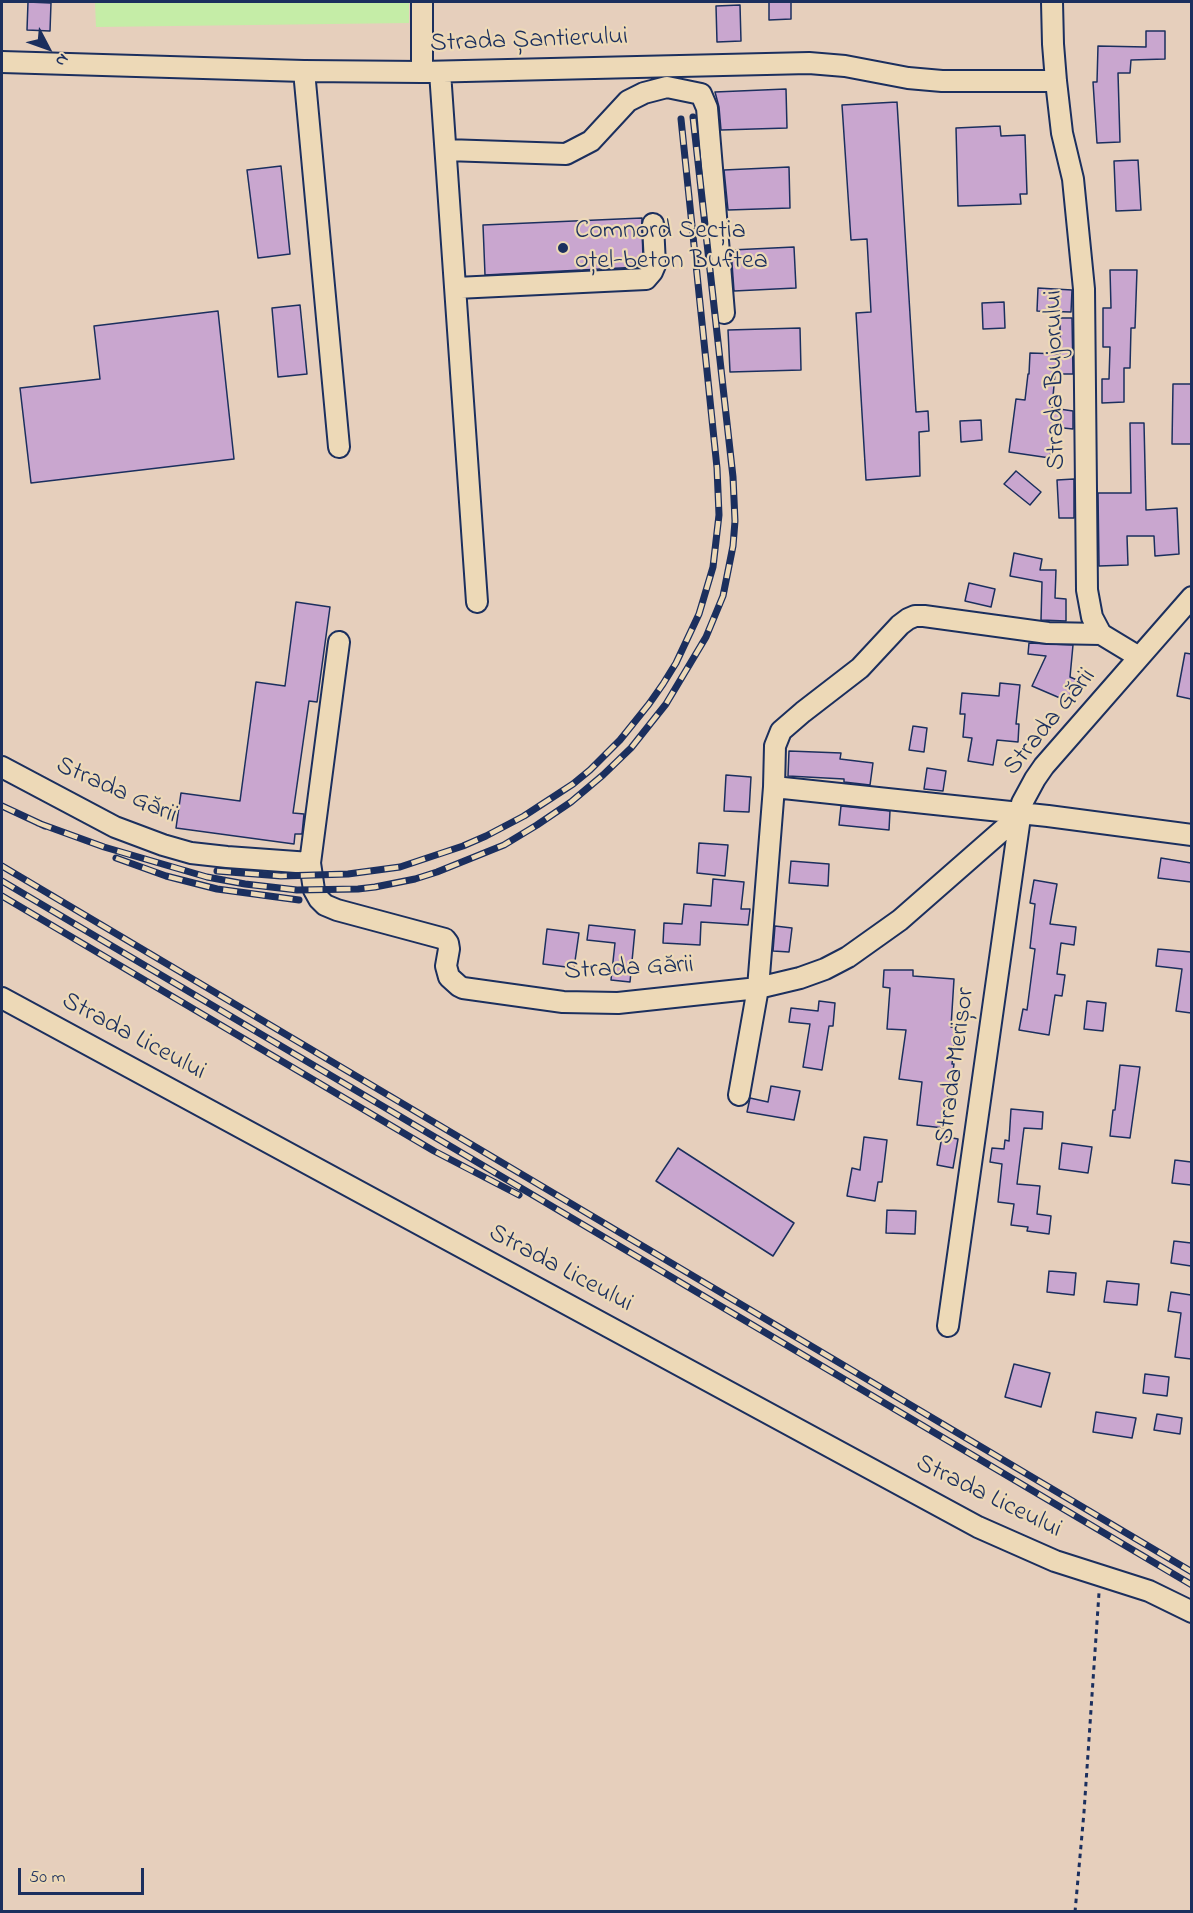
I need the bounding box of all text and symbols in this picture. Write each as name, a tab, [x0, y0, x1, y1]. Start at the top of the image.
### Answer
north arrow	[18, 18, 78, 78]
street label: Strada Șantierului	[430, 23, 628, 61]
text: N	[49, 48, 74, 72]
place label: Comnord Secția oțel-beton Buftea	[575, 217, 768, 278]
marker: Comnord Secția oțel-beton Buftea	[556, 241, 570, 255]
street label: Strada Bujorului	[1040, 290, 1074, 470]
street label: Strada Gării	[998, 663, 1104, 783]
street label: Strada Gării	[50, 751, 182, 833]
street label: Strada Gării	[563, 951, 695, 989]
street label: Strada Merișor	[931, 986, 983, 1146]
street label: Strada Liceului	[56, 987, 210, 1089]
street label: Strada Liceului	[483, 1219, 637, 1321]
street label: Strada Liceului	[910, 1449, 1066, 1547]
scale bar	[21, 1856, 147, 1894]
text: 50 m	[29, 1865, 66, 1891]

